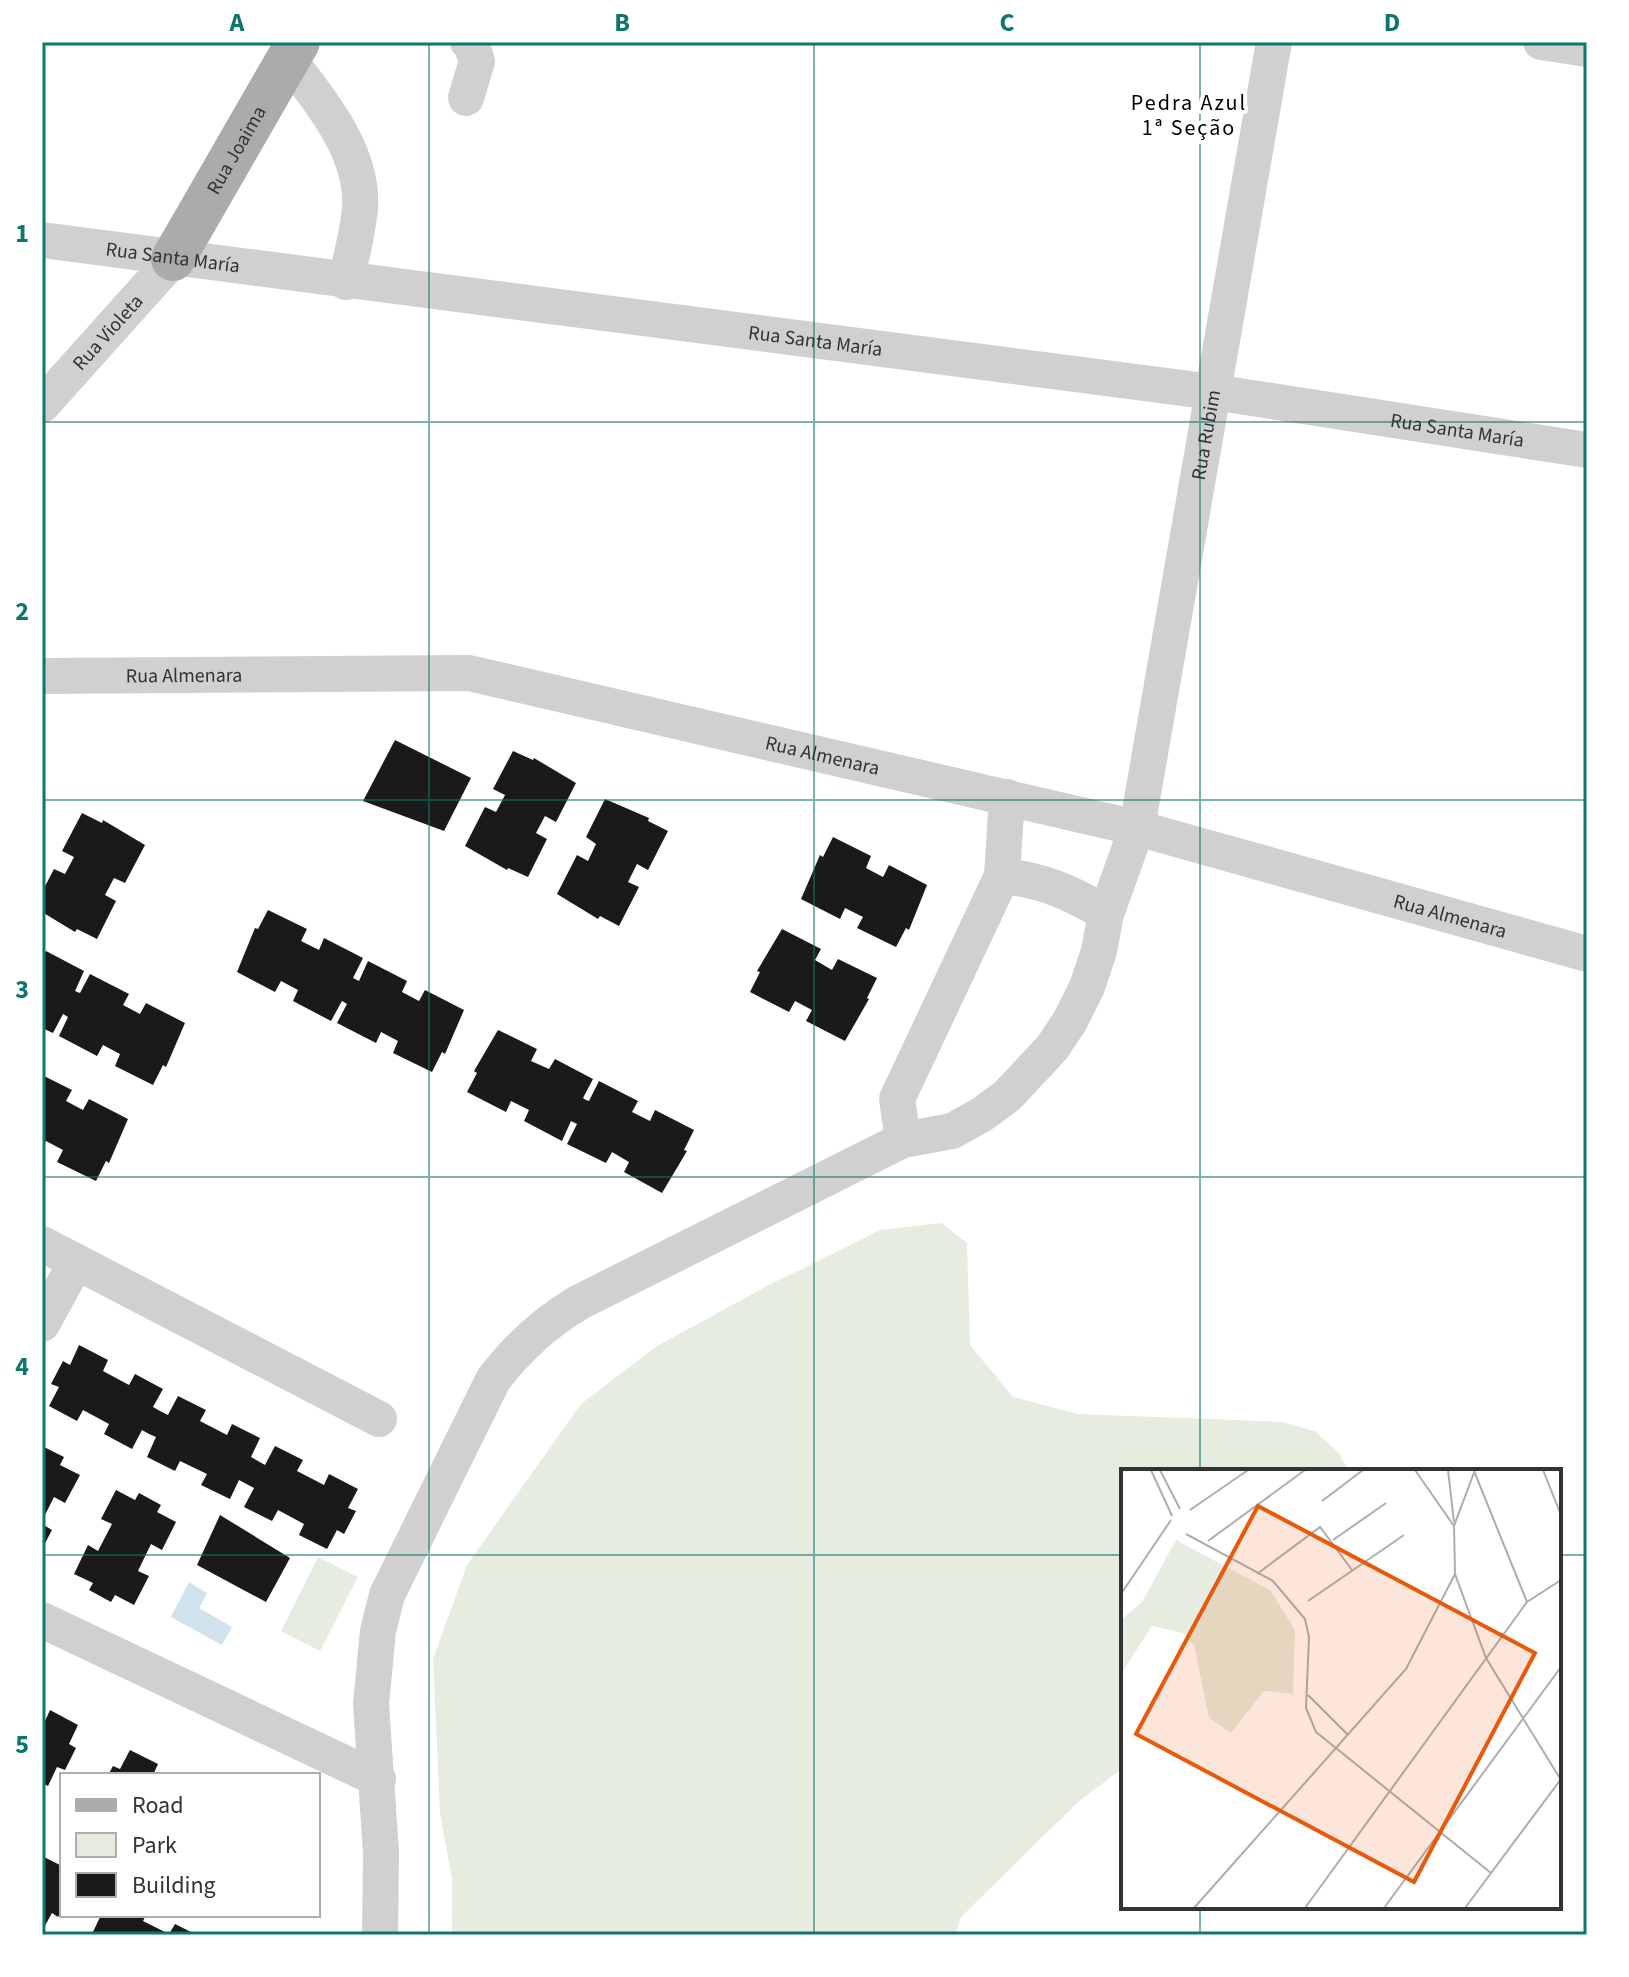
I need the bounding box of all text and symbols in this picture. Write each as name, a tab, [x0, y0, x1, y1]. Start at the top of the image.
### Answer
text: A	[229, 4, 246, 41]
text: B	[614, 4, 630, 41]
text: C	[999, 4, 1015, 41]
text: D	[1384, 4, 1400, 41]
district label: Pedra Azul 1ª Seção	[1131, 87, 1247, 144]
street label: Rua Joaima	[200, 101, 273, 200]
text: 1	[15, 215, 29, 252]
street label: Rua Santa María	[104, 235, 242, 281]
street label: Rua Violeta	[66, 288, 150, 377]
street label: Rua Santa María	[747, 319, 884, 364]
street label: Rua Rubim	[1185, 388, 1228, 482]
street label: Rua Santa María	[1388, 407, 1526, 455]
text: 2	[15, 593, 29, 630]
street label: Rua Almenara	[126, 662, 242, 690]
street label: Rua Almenara	[762, 729, 882, 783]
street label: Rua Almenara	[1390, 887, 1510, 946]
text: 3	[15, 971, 29, 1008]
text: 4	[15, 1348, 29, 1385]
inset map	[1121, 1469, 1561, 1909]
text: 5	[15, 1726, 29, 1763]
legend	[60, 1773, 320, 1917]
text: Road	[132, 1788, 184, 1823]
text: Park	[132, 1828, 177, 1863]
text: Building	[132, 1868, 216, 1903]

